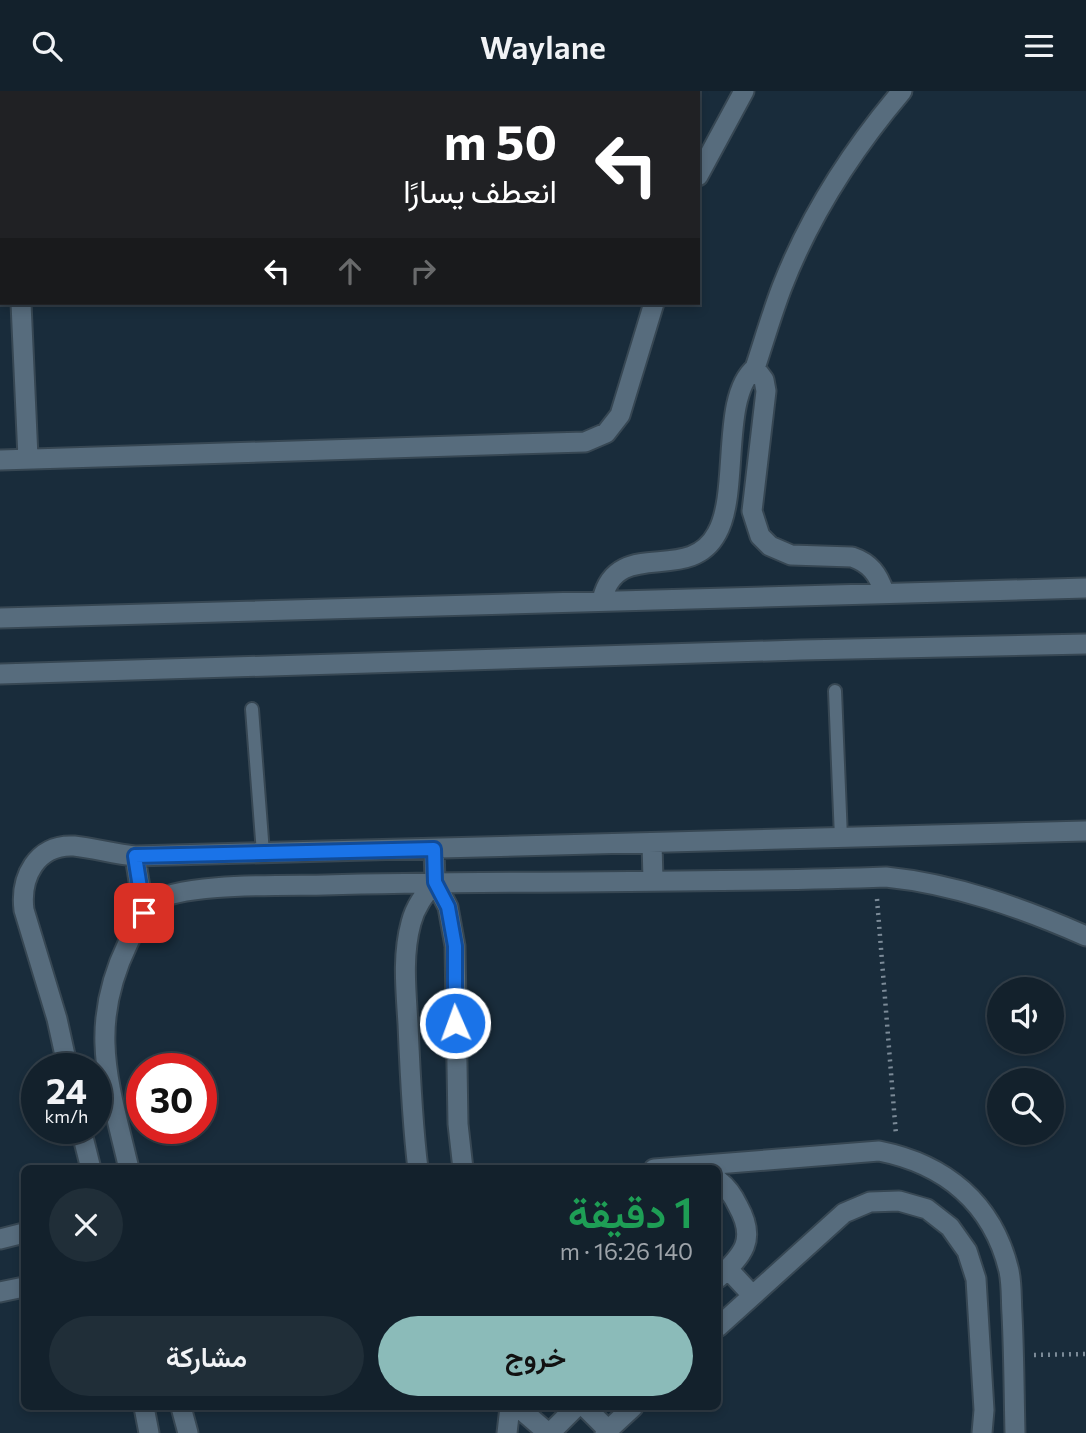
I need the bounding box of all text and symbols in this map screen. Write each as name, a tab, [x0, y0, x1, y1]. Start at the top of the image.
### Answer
text: Waylane	[480, 26, 606, 66]
icon: search	[28, 27, 66, 65]
icon: menu	[1020, 27, 1058, 65]
text: 50 m	[444, 110, 557, 170]
icon: left	[581, 119, 672, 210]
text: انعطف يسارًا	[403, 170, 557, 210]
icon: left	[258, 252, 296, 290]
icon: ahead	[331, 252, 369, 290]
icon: right	[404, 252, 442, 290]
pin	[114, 883, 174, 943]
icon: arrive	[125, 894, 163, 932]
map controls	[987, 977, 1064, 1145]
button: sound	[987, 977, 1064, 1054]
position arrow	[418, 986, 492, 1060]
speed limit sign: 30	[126, 1053, 217, 1144]
text: 24	[46, 1068, 87, 1111]
button: search	[987, 1068, 1064, 1145]
text: km/h	[45, 1105, 88, 1127]
text: 1 دقيقة	[568, 1185, 693, 1237]
button: close	[49, 1188, 123, 1262]
text: 140 m · 16:26	[560, 1237, 693, 1265]
button: مشاركة	[49, 1316, 364, 1396]
button: خروج	[378, 1316, 693, 1396]

